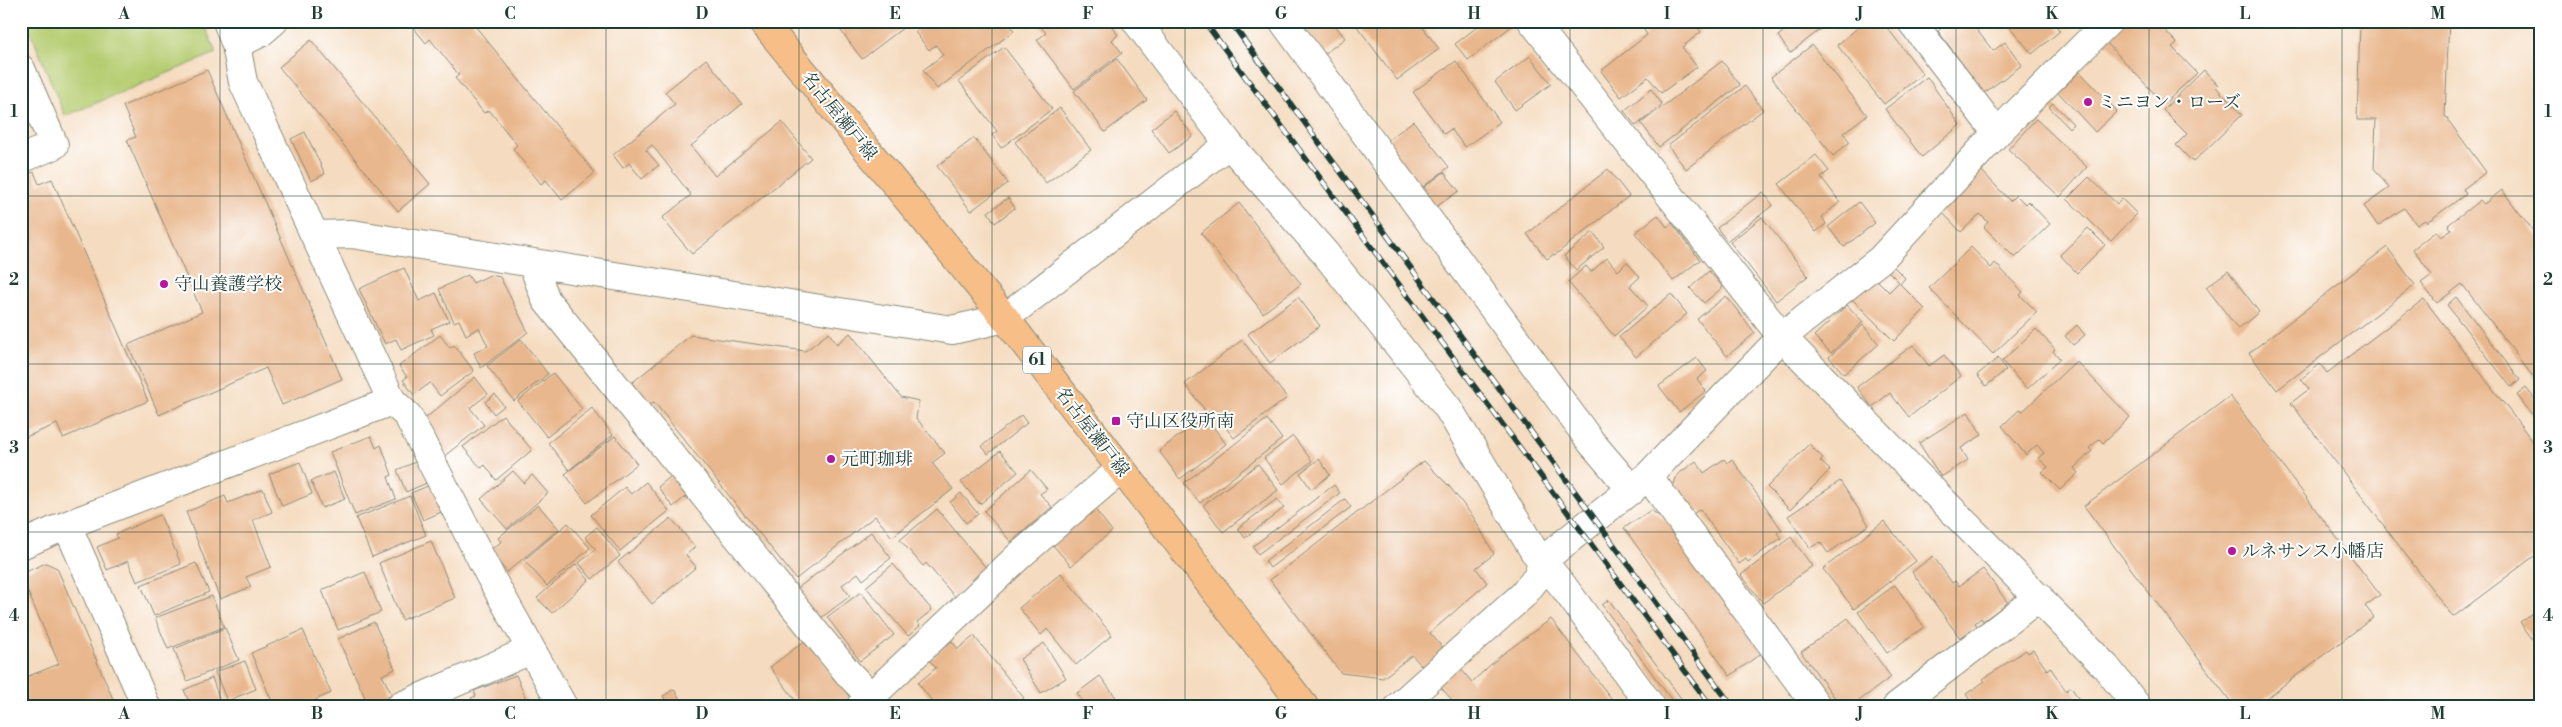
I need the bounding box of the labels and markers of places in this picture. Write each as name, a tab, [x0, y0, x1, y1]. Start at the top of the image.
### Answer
place label: ミニヨン・ローズ	[2098, 91, 2241, 114]
marker: ミニヨン・ローズ	[2082, 96, 2094, 108]
place label: 守山養護学校	[174, 273, 282, 296]
marker: 守山養護学校	[158, 278, 170, 290]
place label: 守山区役所南	[1126, 410, 1234, 433]
marker: 守山区役所南	[1110, 415, 1122, 427]
place label: 元町珈琲	[841, 448, 913, 471]
marker: 元町珈琲	[825, 453, 837, 465]
place label: ルネサンス小幡店	[2242, 540, 2384, 563]
marker: ルネサンス小幡店	[2226, 545, 2238, 557]

